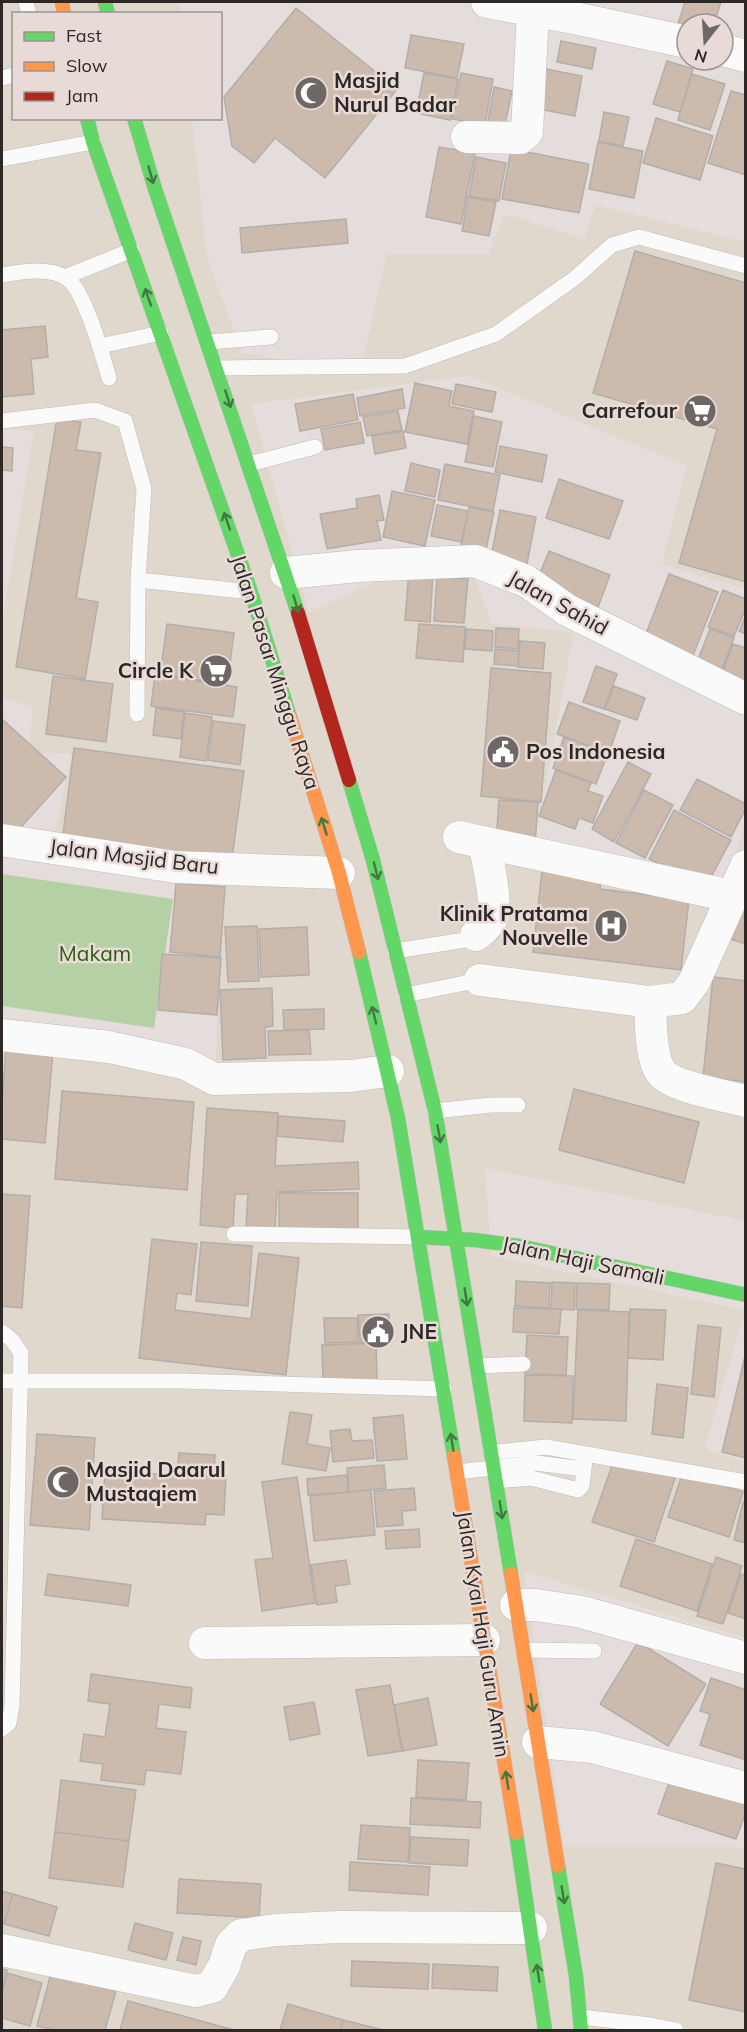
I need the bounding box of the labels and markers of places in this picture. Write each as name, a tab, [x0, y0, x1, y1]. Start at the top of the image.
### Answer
place label: Masjid Nurul Badar	[334, 67, 457, 117]
mosque icon: Masjid Nurul Badar	[293, 75, 329, 111]
supermarket icon: Carrefour	[682, 393, 718, 429]
place label: Carrefour	[582, 397, 678, 423]
supermarket icon: Circle K	[198, 653, 234, 689]
place label: Circle K	[118, 657, 194, 683]
public building icon: Pos Indonesia	[485, 734, 521, 770]
place label: Pos Indonesia	[526, 738, 665, 764]
place label: Klinik Pratama Nouvelle	[440, 900, 588, 950]
hospital icon: Klinik Pratama Nouvelle	[593, 908, 629, 944]
public building icon: JNE	[360, 1314, 396, 1350]
place label: JNE	[401, 1318, 437, 1344]
place label: Masjid Daarul Mustaqiem	[86, 1456, 226, 1506]
mosque icon: Masjid Daarul Mustaqiem	[45, 1464, 81, 1500]

